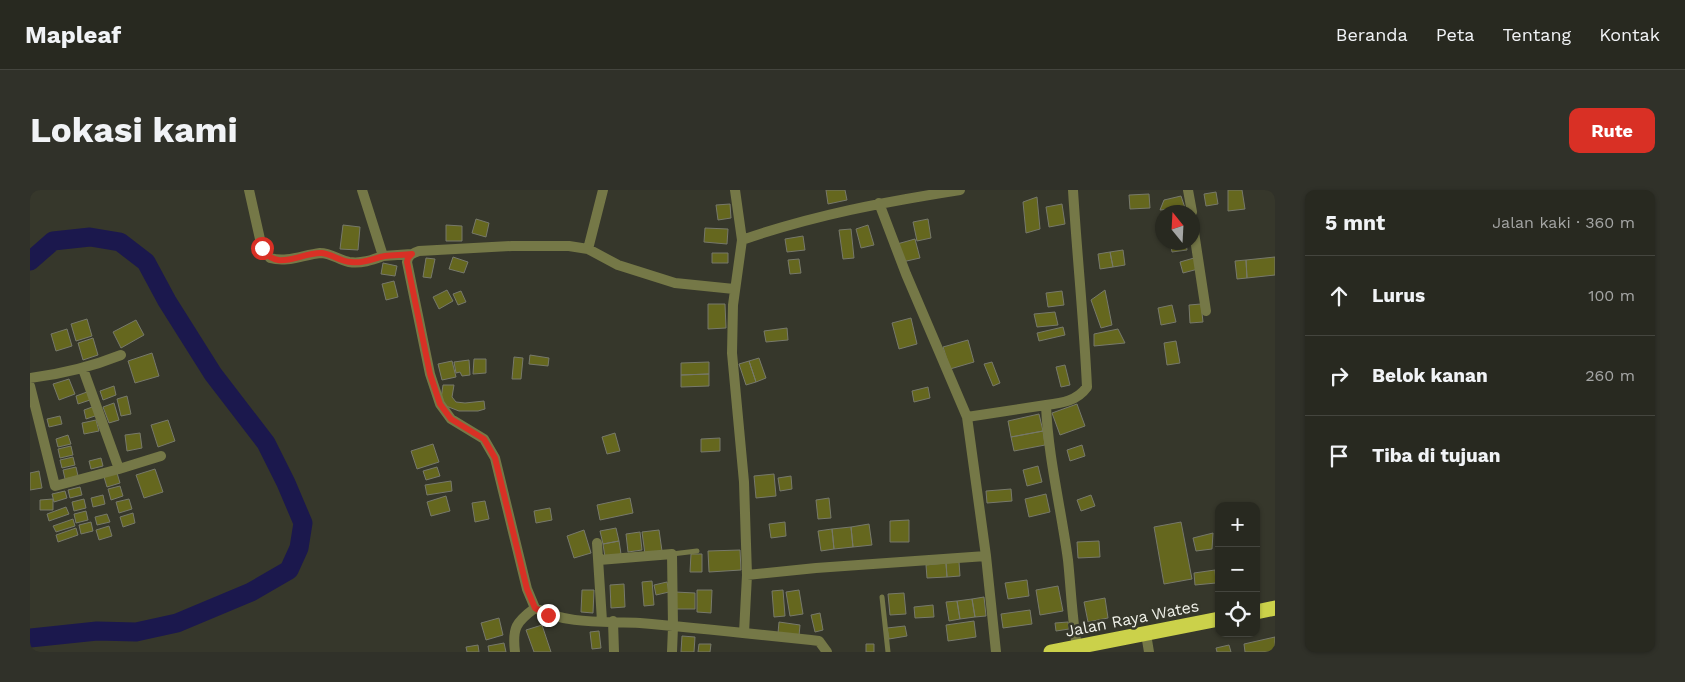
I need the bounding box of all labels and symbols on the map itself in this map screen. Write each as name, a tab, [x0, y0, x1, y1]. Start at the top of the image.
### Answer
north arrow	[1155, 205, 1200, 250]
route start	[251, 237, 274, 260]
street label: Jalan Raya Wates	[1064, 596, 1201, 641]
route end	[537, 604, 560, 627]

